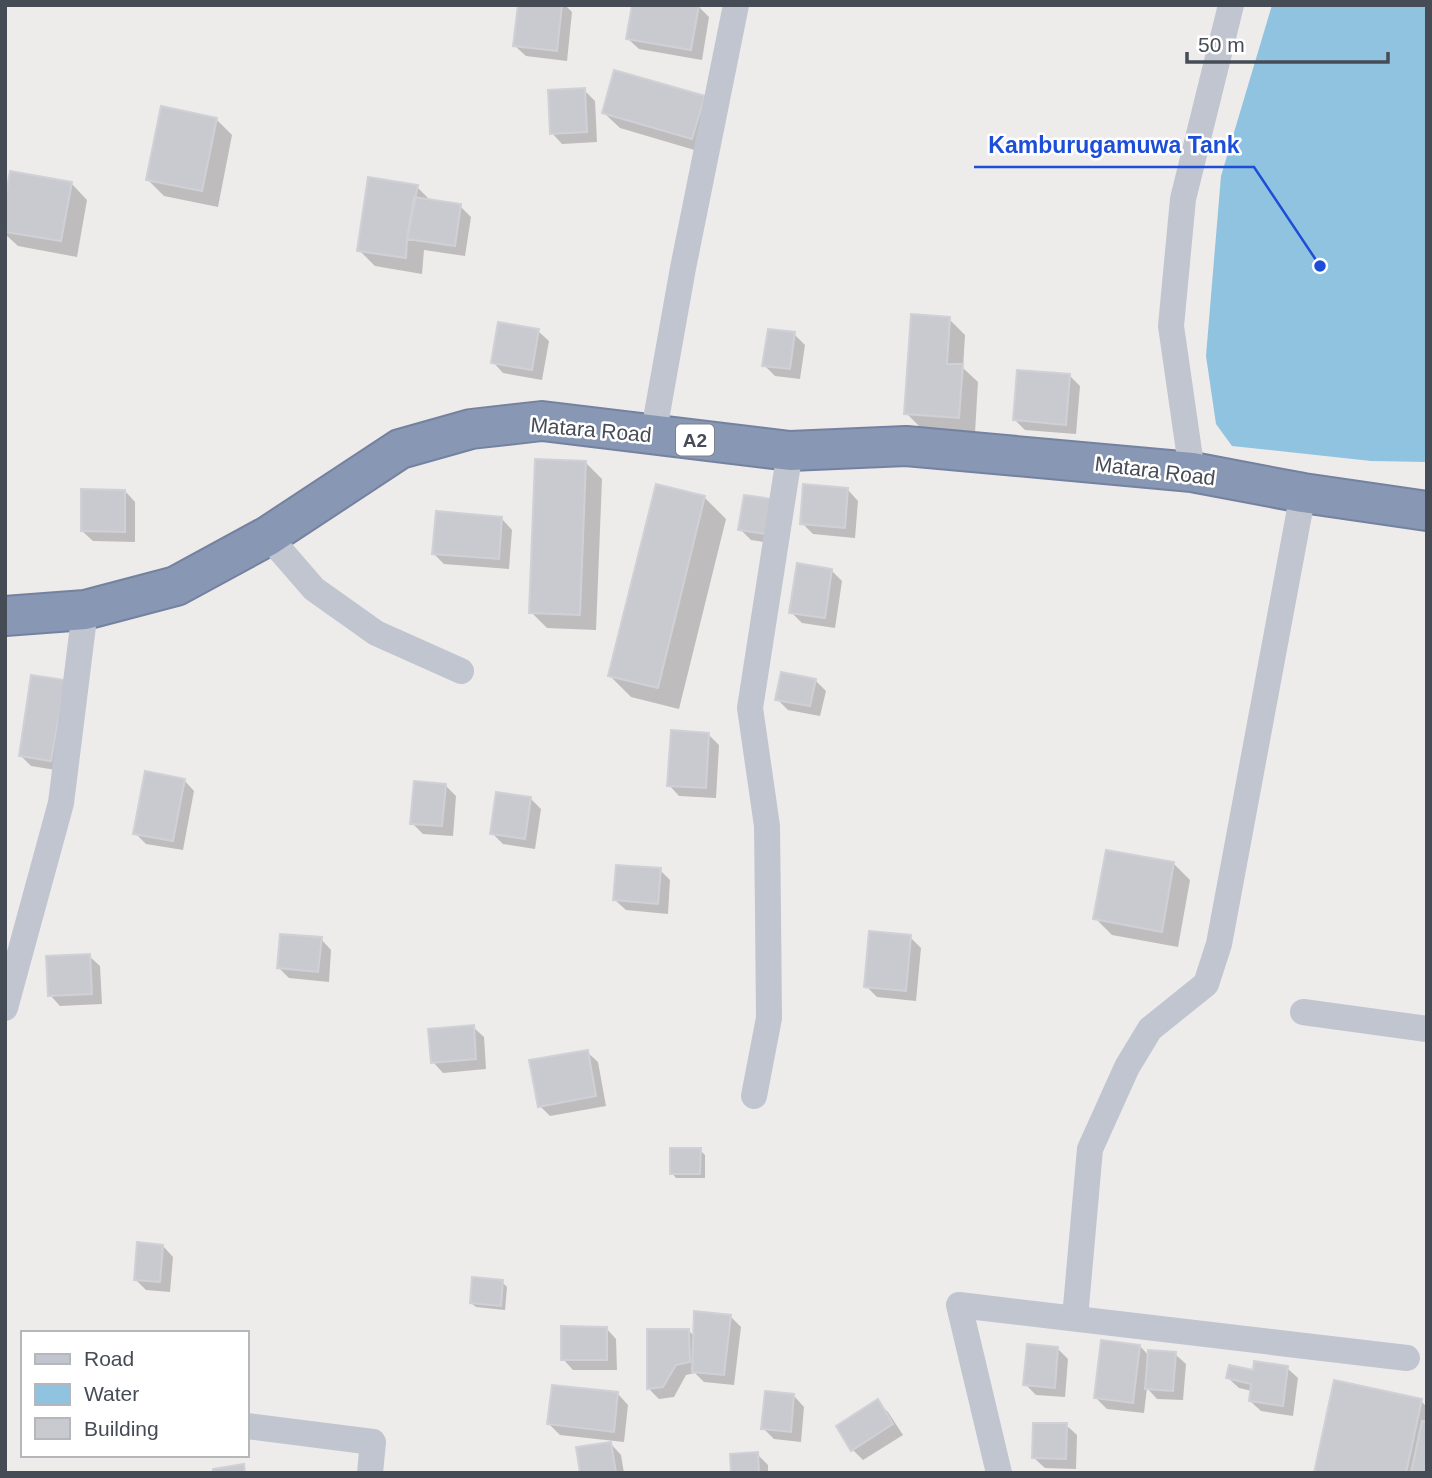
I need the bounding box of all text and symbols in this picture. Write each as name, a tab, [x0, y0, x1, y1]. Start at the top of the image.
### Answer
scale bar	[1187, 21, 1388, 65]
text: 50 m	[1198, 33, 1245, 56]
callout: Kamburugamuwa Tank	[974, 123, 1254, 167]
text: Kamburugamuwa Tank	[988, 132, 1240, 158]
street label: Matara Road	[530, 413, 653, 446]
road number: A2	[676, 424, 714, 456]
street label: Matara Road	[1093, 452, 1217, 489]
legend	[21, 1331, 248, 1457]
text: Road	[84, 1347, 134, 1370]
text: Water	[84, 1382, 139, 1405]
text: Building	[84, 1417, 159, 1440]

